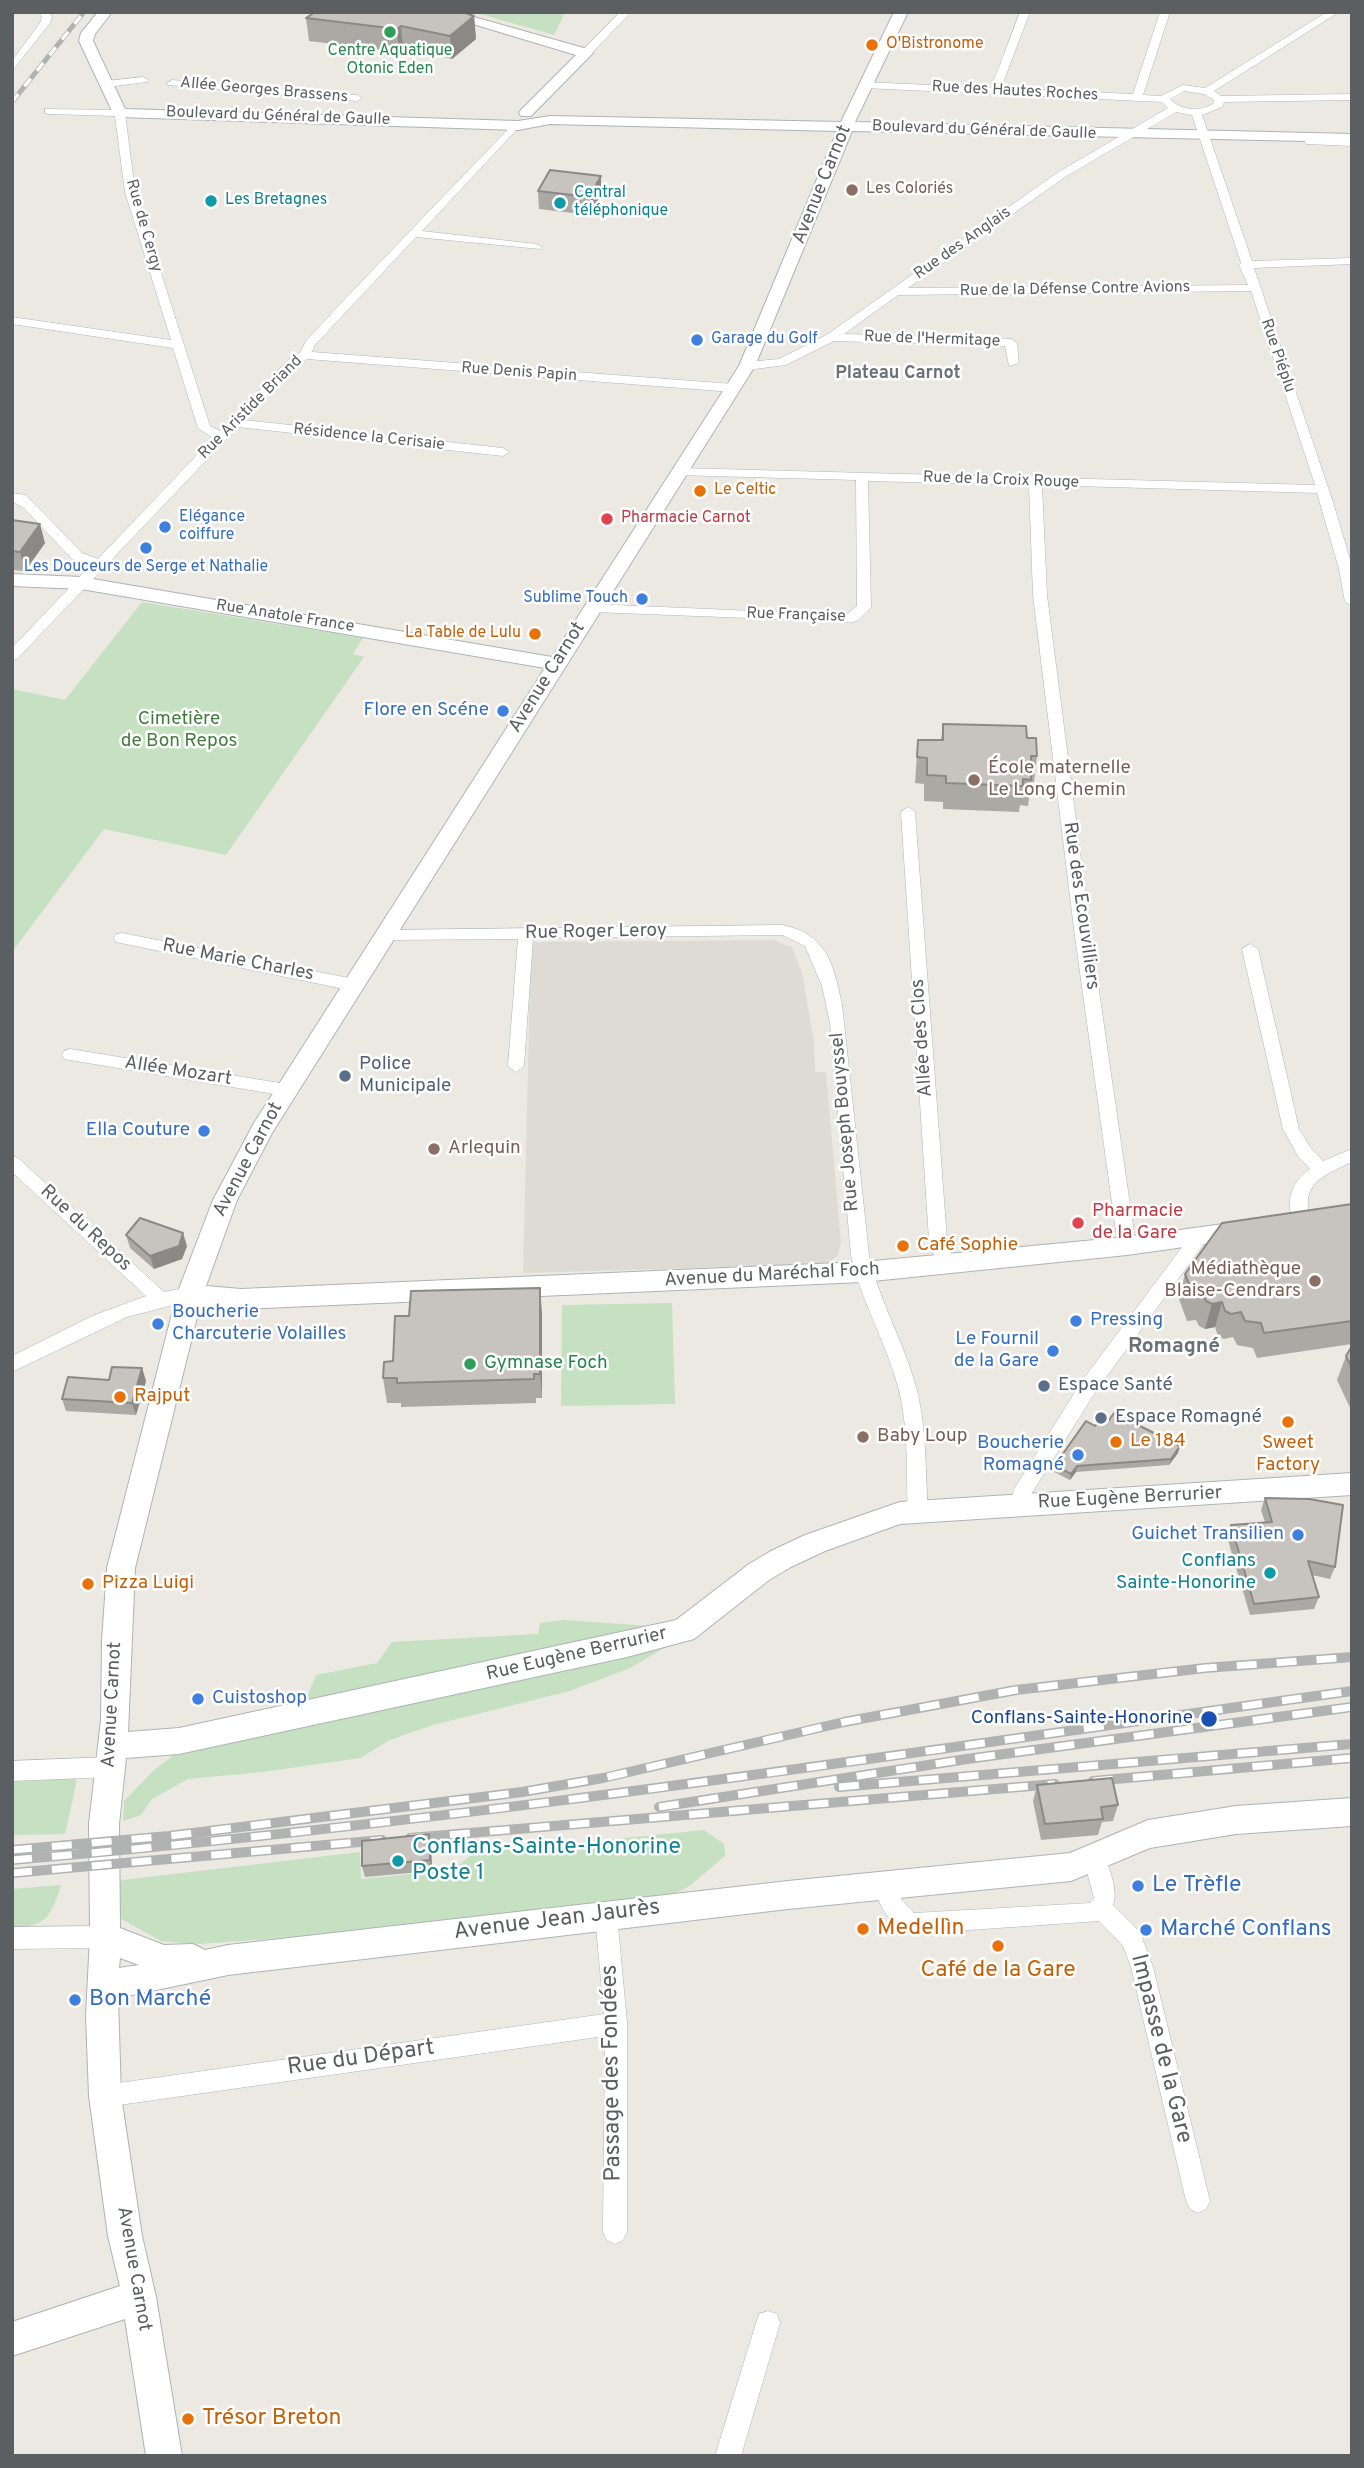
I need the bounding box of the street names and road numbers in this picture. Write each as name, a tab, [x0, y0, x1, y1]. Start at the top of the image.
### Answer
street label: Allée Georges Brassens	[179, 74, 349, 108]
street label: Rue des Hautes Roches	[931, 78, 1099, 106]
street label: Boulevard du Général de Gaulle	[166, 103, 390, 131]
street label: Boulevard du Général de Gaulle	[872, 117, 1096, 145]
street label: Avenue Carnot	[789, 122, 857, 248]
street label: Rue de Cergy	[121, 177, 165, 275]
street label: Rue des Anglais	[911, 204, 1015, 284]
street label: Rue de la Défense Contre Avions	[960, 278, 1190, 302]
street label: Rue Piéplu	[1255, 317, 1299, 395]
street label: Rue de l'Hermitage	[863, 328, 1001, 352]
street label: Rue Aristide Briand	[195, 352, 307, 464]
street label: Rue Denis Papin	[460, 359, 578, 387]
street label: Résidence la Cerisaie	[292, 421, 446, 455]
street label: Rue de la Croix Rouge	[923, 469, 1079, 493]
street label: Rue Anatole France	[215, 597, 355, 637]
street label: Rue Française	[746, 605, 846, 627]
street label: Avenue Carnot	[505, 618, 591, 738]
street label: Rue des Ecouvilliers	[1057, 821, 1103, 991]
street label: Rue Roger Leroy	[525, 920, 667, 946]
street label: Rue Marie Charles	[160, 935, 316, 987]
street label: Allée des Clos	[907, 978, 939, 1098]
street label: Rue Joseph Bouyssel	[827, 1031, 865, 1213]
street label: Allée Mozart	[123, 1052, 233, 1092]
street label: Avenue Carnot	[209, 1099, 289, 1221]
street label: Rue du Repos	[35, 1181, 135, 1277]
street label: Avenue du Maréchal Foch	[664, 1259, 880, 1293]
street label: Rue Eugène Berrurier	[1037, 1483, 1223, 1515]
street label: Rue Eugène Berrurier	[484, 1623, 670, 1687]
street label: Avenue Carnot	[98, 1641, 128, 1769]
street label: Avenue Jean Jaurès	[452, 1895, 662, 1947]
street label: Impasse de la Gare	[1123, 1952, 1197, 2146]
street label: Passage des Fondées	[597, 1964, 629, 2182]
street label: Rue du Départ	[286, 2035, 436, 2083]
street label: Avenue Carnot	[111, 2205, 155, 2333]

